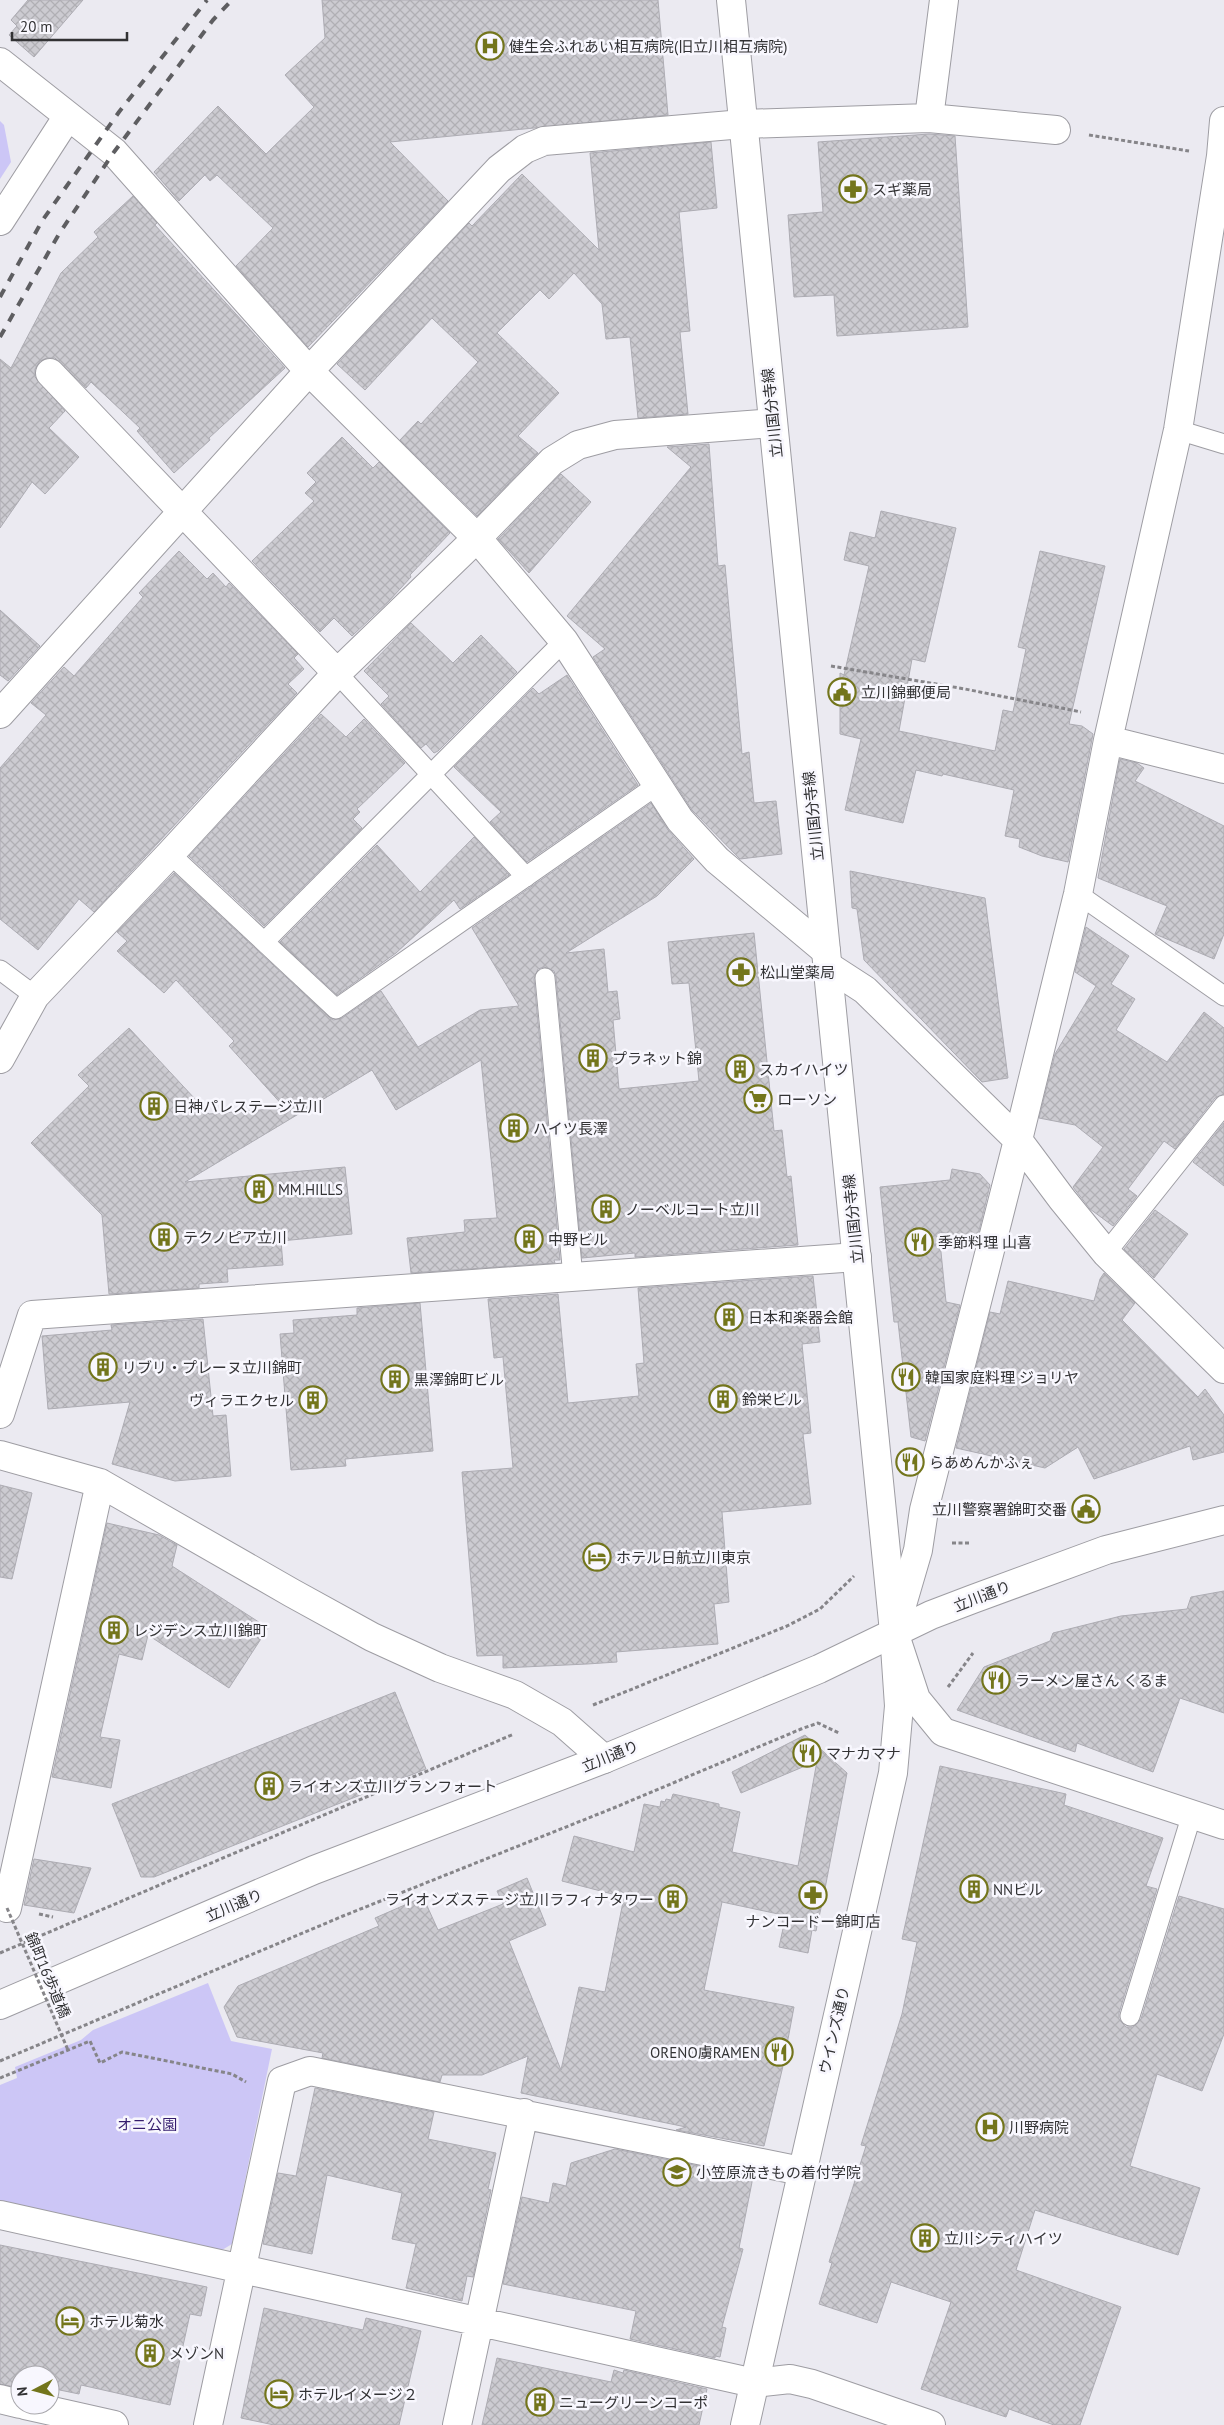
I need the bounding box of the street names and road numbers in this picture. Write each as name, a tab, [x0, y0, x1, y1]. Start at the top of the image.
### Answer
street label: 立川国分寺線	[758, 367, 786, 459]
street label: 立川国分寺線	[799, 770, 827, 862]
street label: 立川国分寺線	[839, 1173, 867, 1265]
street label: 立川通り	[951, 1576, 1013, 1616]
street label: 立川通り	[579, 1736, 641, 1776]
street label: 立川通り	[203, 1885, 265, 1925]
street label: 錦町16歩道橋	[21, 1929, 75, 2021]
street label: ウインズ通り	[815, 1984, 853, 2076]

